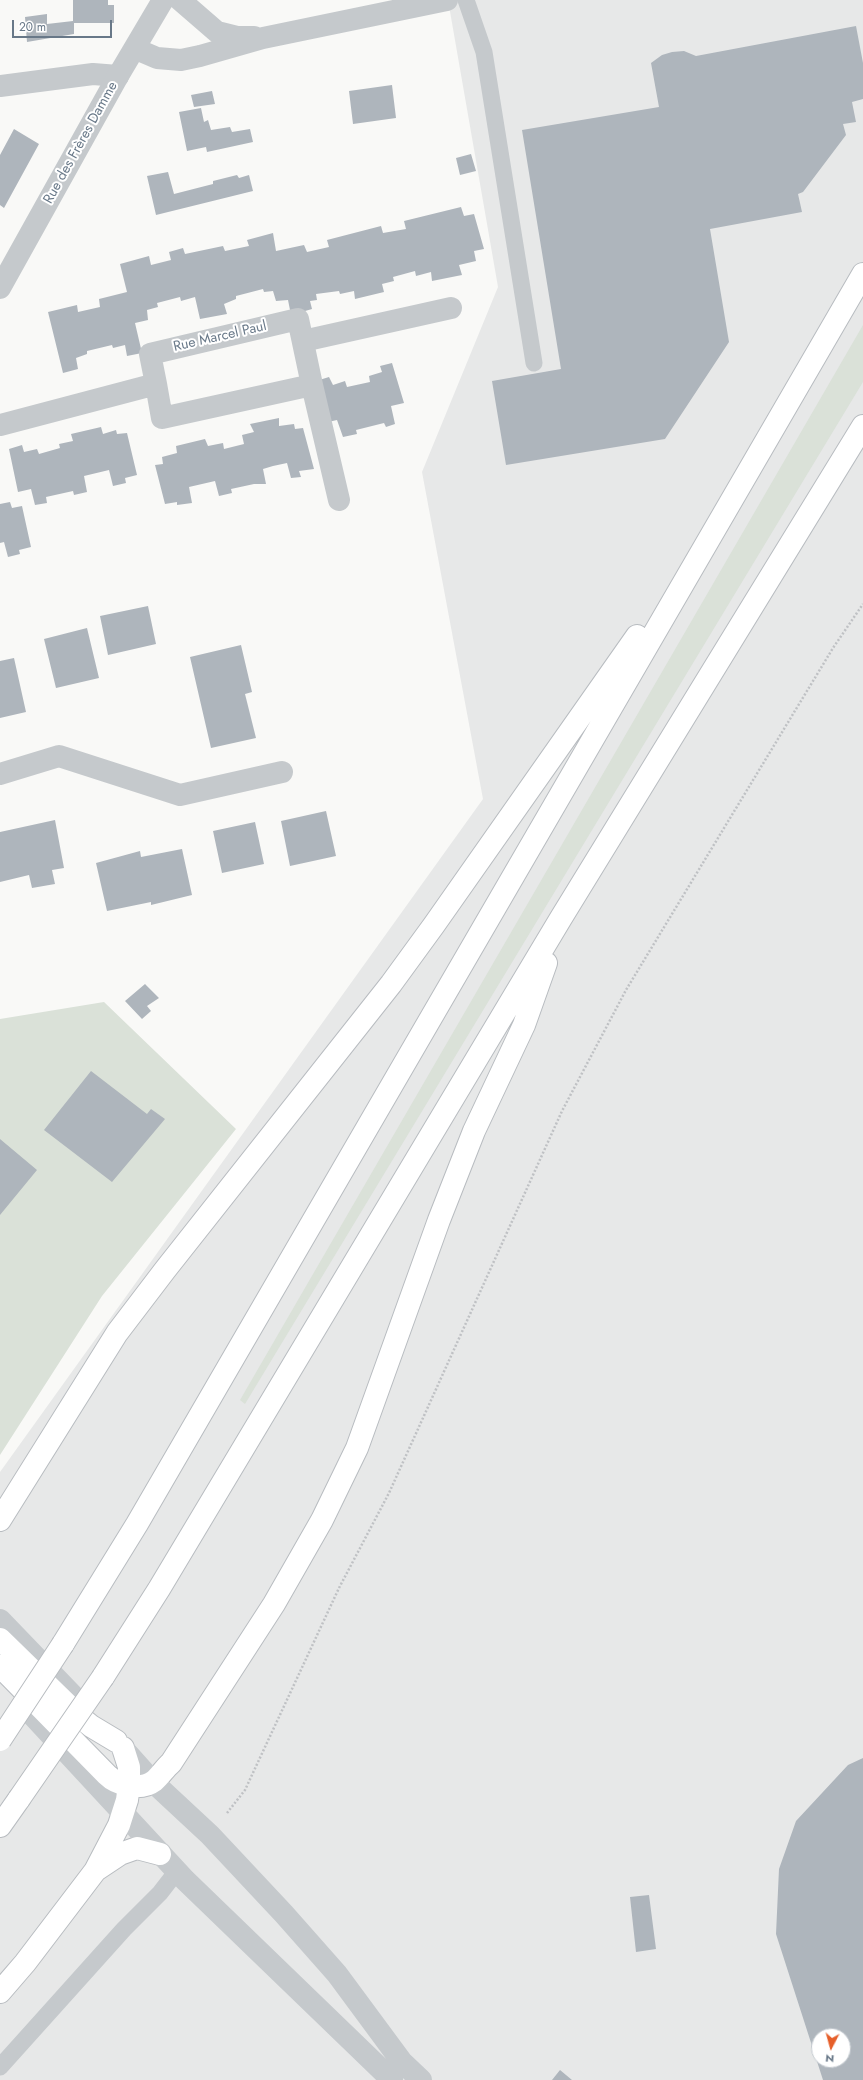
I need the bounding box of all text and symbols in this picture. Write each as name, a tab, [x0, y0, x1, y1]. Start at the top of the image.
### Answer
scale bar	[14, 12, 114, 38]
text: 20 m	[19, 18, 46, 36]
street label: Rue des Frères Damme	[40, 79, 122, 207]
street label: Rue Marcel Paul	[172, 318, 268, 356]
north arrow	[811, 2028, 851, 2068]
text: N	[825, 2051, 835, 2067]

